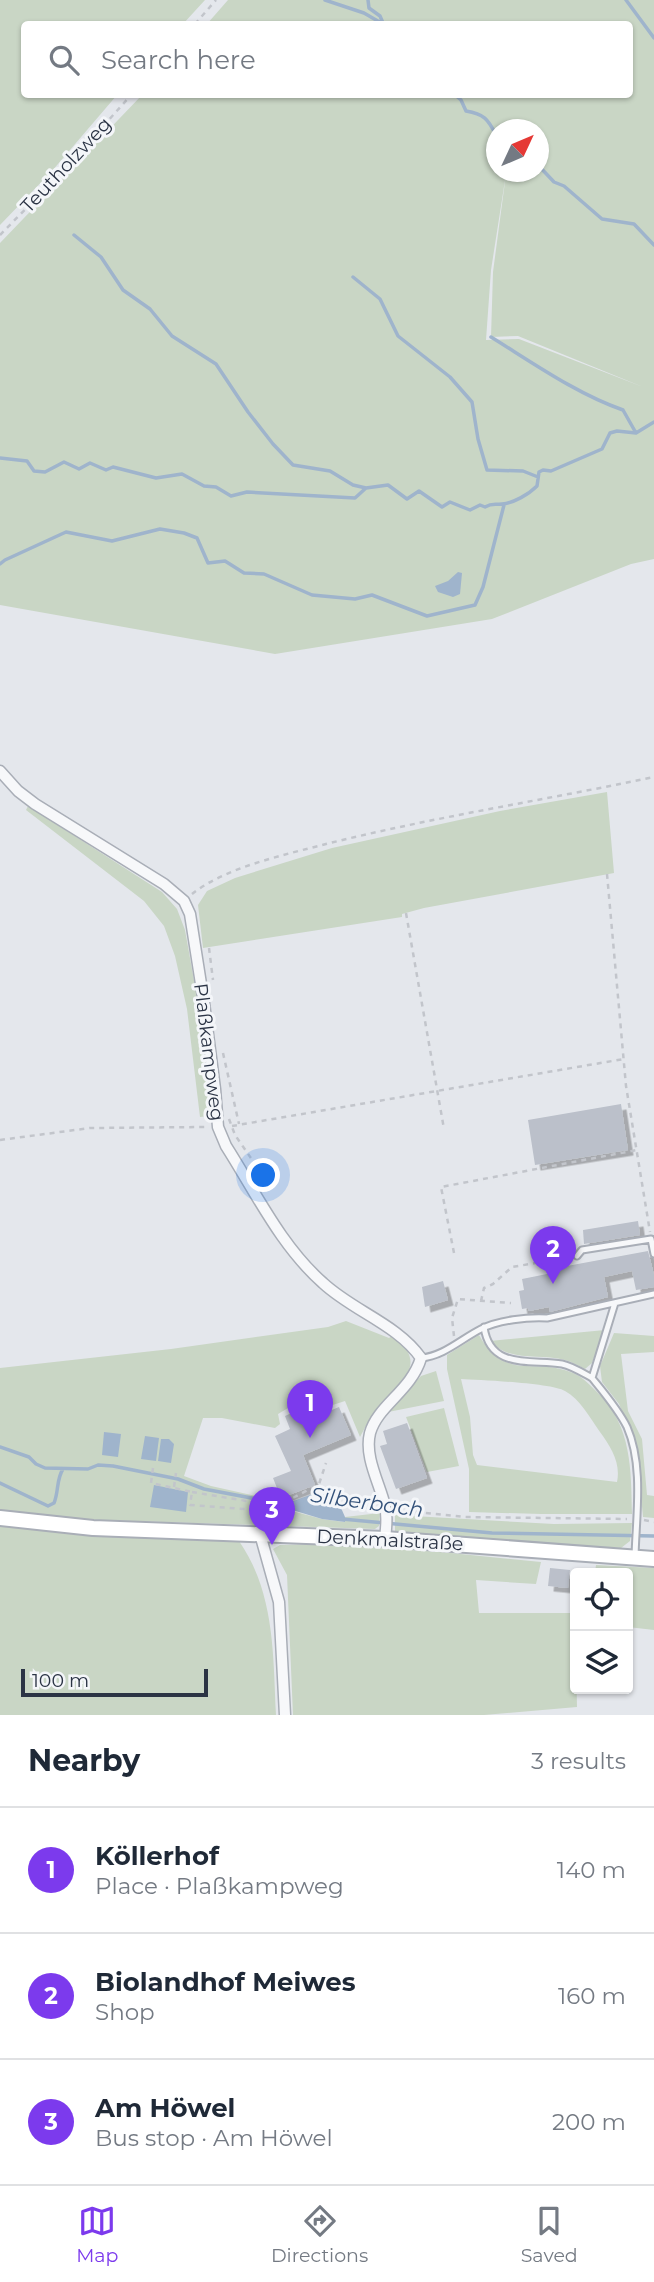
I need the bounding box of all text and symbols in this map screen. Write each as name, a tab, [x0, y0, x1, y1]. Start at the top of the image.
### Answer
search box	[21, 21, 633, 98]
icon: search	[45, 41, 83, 79]
text: Search here	[101, 44, 256, 76]
street label: Teutholzweg	[16, 112, 116, 218]
north arrow	[486, 119, 549, 182]
street label: Plaßkampweg	[189, 982, 229, 1122]
your location	[246, 1158, 280, 1192]
pin: 2	[530, 1226, 576, 1284]
pin: 1	[287, 1380, 333, 1438]
water label: Silberbach	[309, 1482, 425, 1522]
pin: 3	[249, 1487, 295, 1545]
street label: Denkmalstraße	[316, 1525, 464, 1555]
map controls	[570, 1568, 633, 1694]
button: locate	[570, 1568, 633, 1631]
button: layers	[570, 1631, 633, 1694]
scale bar	[21, 1666, 208, 1698]
text: 100 m	[32, 1669, 89, 1692]
text: Nearby	[28, 1742, 140, 1779]
text: 3 results	[531, 1747, 626, 1775]
text: Köllerhof	[95, 1840, 219, 1872]
text: 1	[46, 1856, 56, 1884]
text: 140 m	[557, 1856, 626, 1884]
text: Place · Plaßkampweg	[95, 1872, 344, 1900]
text: Biolandhof Meiwes	[95, 1966, 355, 1998]
text: 2	[44, 1982, 58, 2010]
text: 160 m	[558, 1982, 626, 2010]
text: Shop	[95, 1998, 155, 2026]
text: Am Höwel	[95, 2092, 235, 2124]
text: 3	[44, 2108, 58, 2136]
text: 200 m	[552, 2108, 626, 2136]
text: Bus stop · Am Höwel	[95, 2124, 333, 2152]
tab: Map	[76, 2202, 118, 2267]
tab: Directions	[271, 2202, 368, 2267]
tab: Saved	[521, 2202, 578, 2267]

